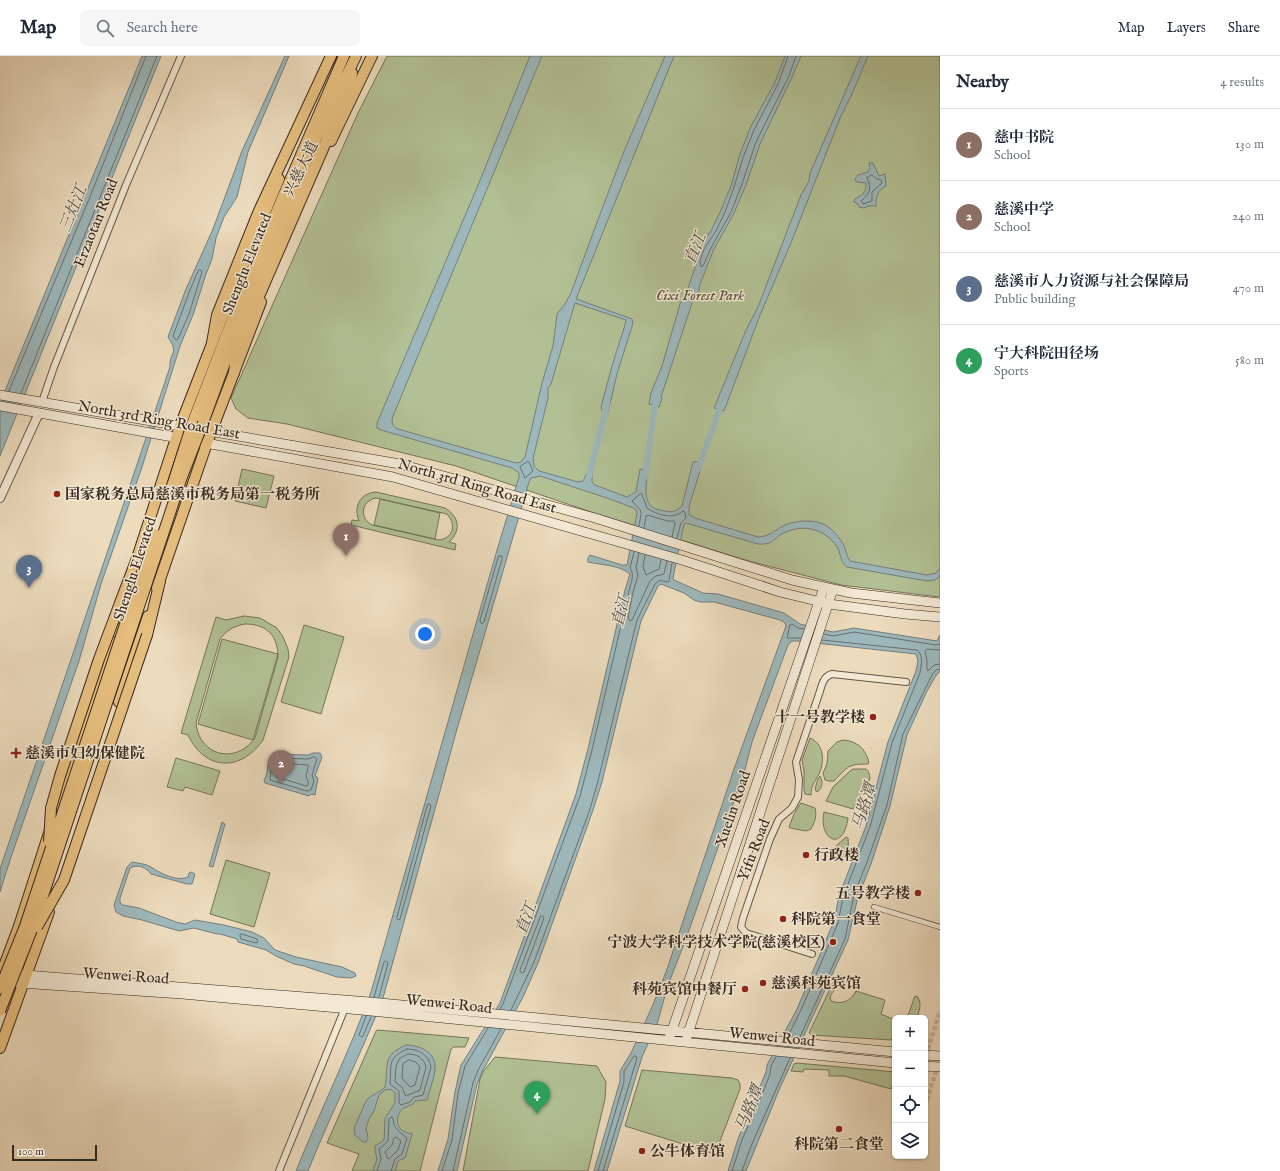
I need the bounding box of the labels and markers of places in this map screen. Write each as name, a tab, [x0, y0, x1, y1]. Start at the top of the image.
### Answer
place label: 国家税务总局慈溪市税务局第一税务所	[65, 485, 320, 504]
marker: 国家税务总局慈溪市税务局第一税务所	[52, 489, 62, 499]
pin: 1	[333, 523, 359, 556]
pin: 3	[16, 555, 42, 588]
place label: 十一号教学楼	[775, 708, 865, 727]
marker: 十一号教学楼	[868, 712, 878, 722]
place label: 慈溪市妇幼保健院	[25, 744, 145, 763]
marker: 慈溪市妇幼保健院	[10, 747, 22, 759]
pin: 2	[268, 750, 294, 783]
place label: 行政楼	[814, 846, 859, 865]
marker: 行政楼	[801, 850, 811, 860]
place label: 五号教学楼	[835, 884, 910, 903]
marker: 五号教学楼	[913, 888, 923, 898]
place label: 科院第一食堂	[791, 910, 881, 929]
marker: 科院第一食堂	[778, 914, 788, 924]
place label: 宁波大学科学技术学院(慈溪校区)	[607, 933, 825, 952]
marker: 宁波大学科学技术学院(慈溪校区)	[828, 937, 838, 947]
place label: 慈溪科苑宾馆	[771, 974, 861, 993]
marker: 慈溪科苑宾馆	[758, 978, 768, 988]
place label: 科苑宾馆中餐厅	[632, 980, 737, 999]
marker: 科苑宾馆中餐厅	[740, 984, 750, 994]
pin: 4	[524, 1081, 550, 1114]
marker: 科院第二食堂	[834, 1124, 844, 1134]
place label: 科院第二食堂	[794, 1135, 884, 1154]
place label: 公牛体育馆	[650, 1142, 725, 1161]
marker: 公牛体育馆	[637, 1146, 647, 1156]

